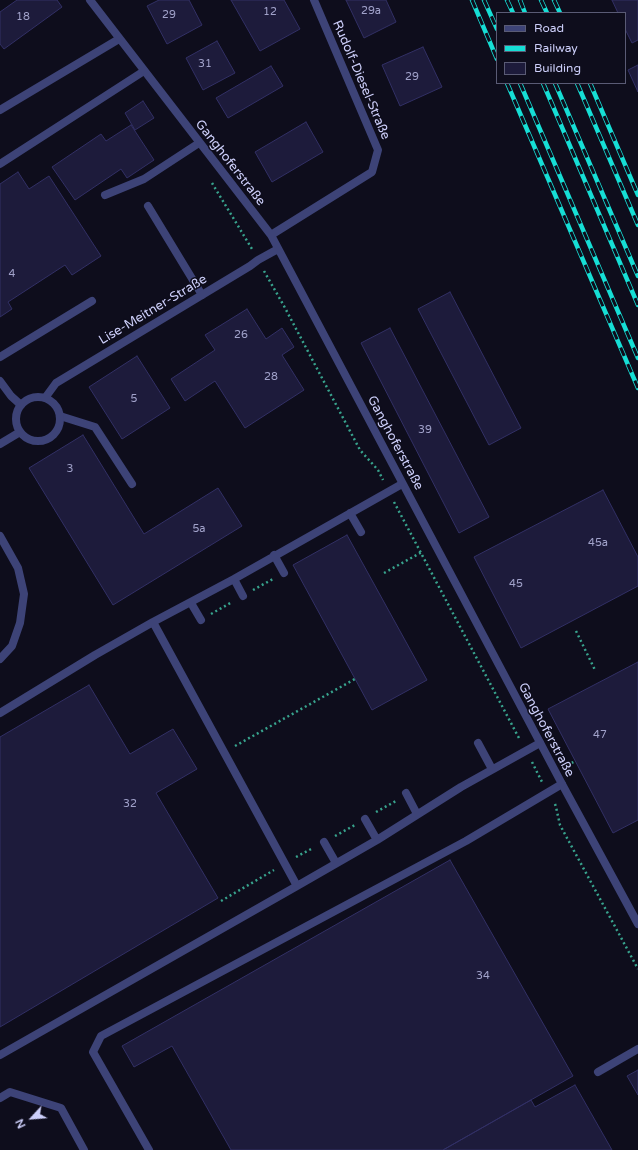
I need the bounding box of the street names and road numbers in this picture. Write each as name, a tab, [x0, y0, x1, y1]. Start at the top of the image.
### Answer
street label: Rudolf-Diesel-Straße	[329, 18, 393, 142]
street label: Ganghoferstraße	[192, 117, 268, 209]
street label: Lise-Meitner-Straße	[96, 272, 210, 348]
street label: Ganghoferstraße	[364, 393, 426, 493]
street label: Ganghoferstraße	[515, 680, 577, 780]

